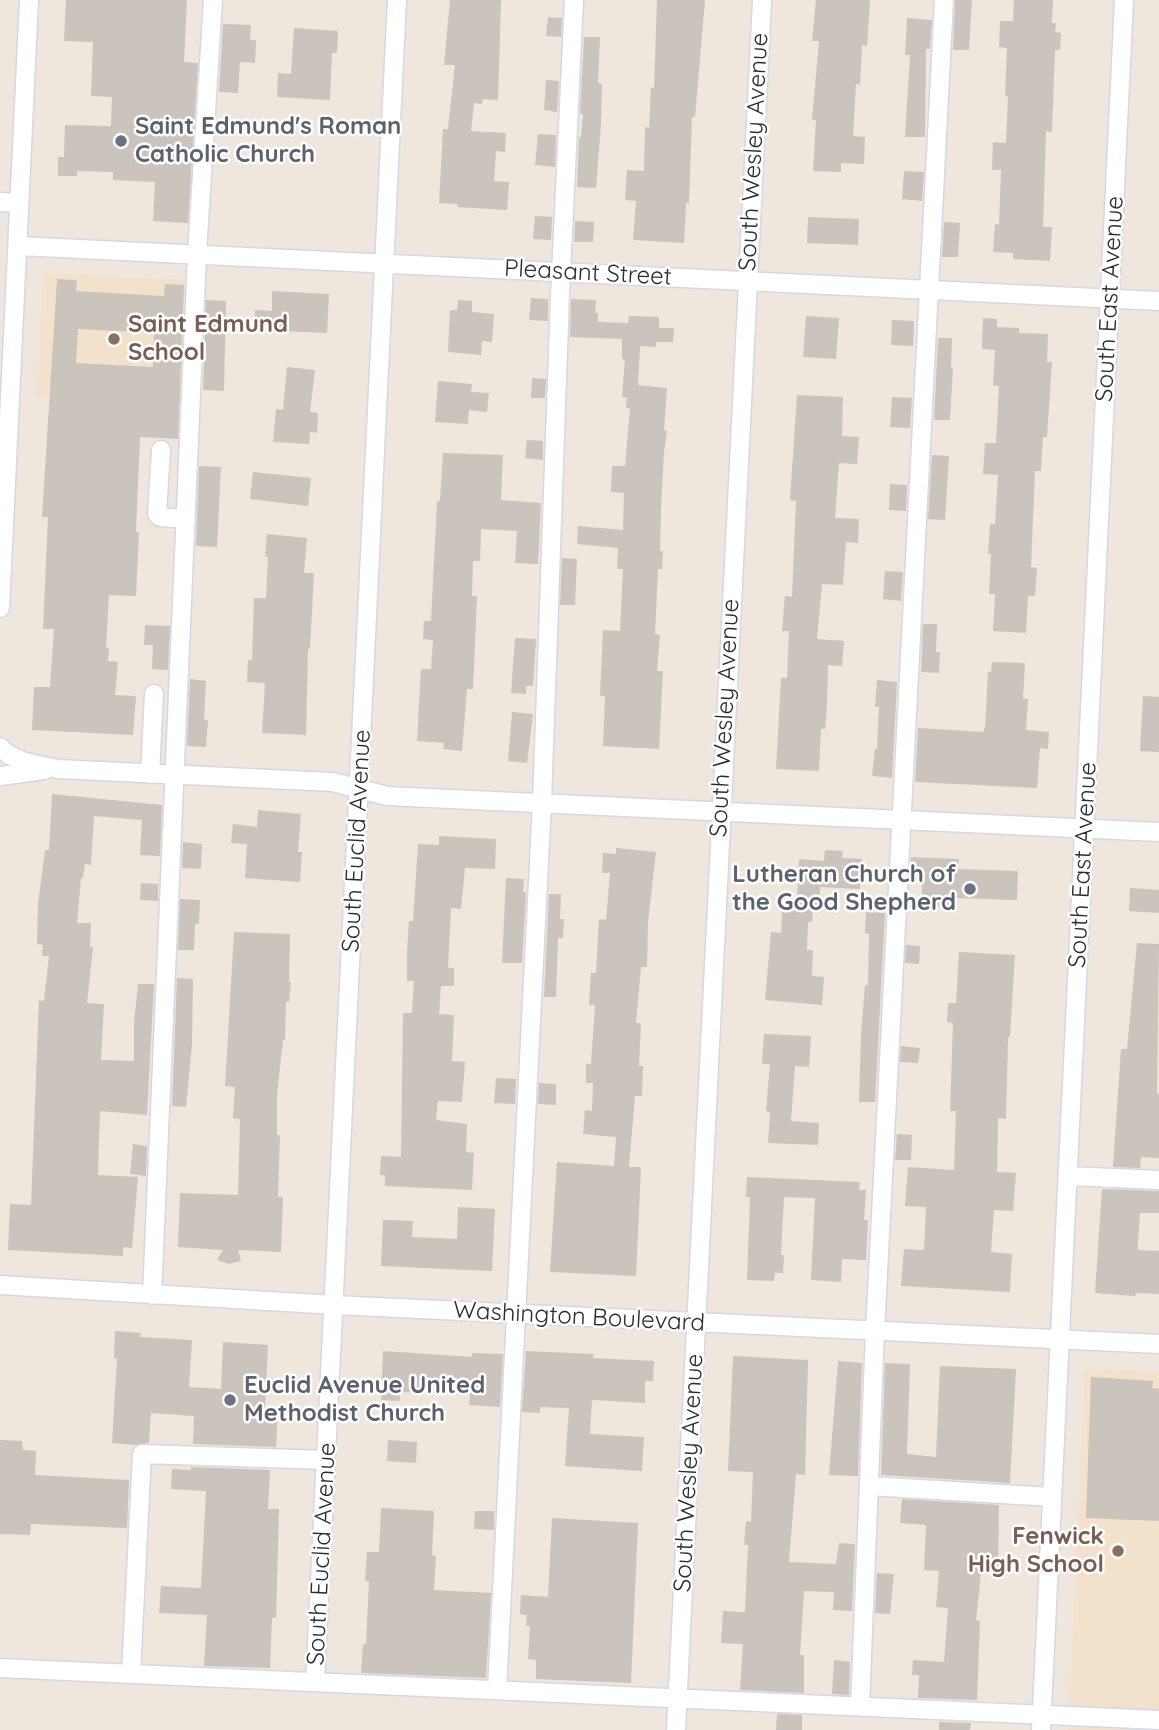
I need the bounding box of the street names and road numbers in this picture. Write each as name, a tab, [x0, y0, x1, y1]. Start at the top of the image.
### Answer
street label: South Wesley Avenue	[733, 32, 775, 272]
street label: South East Avenue	[1090, 195, 1130, 403]
street label: Pleasant Street	[503, 254, 673, 292]
street label: South Wesley Avenue	[704, 598, 746, 838]
street label: South Euclid Avenue	[337, 729, 377, 953]
street label: South East Avenue	[1063, 761, 1103, 969]
street label: Washington Boulevard	[452, 1296, 706, 1338]
street label: South Wesley Avenue	[668, 1353, 710, 1593]
street label: South Euclid Avenue	[302, 1442, 342, 1666]

